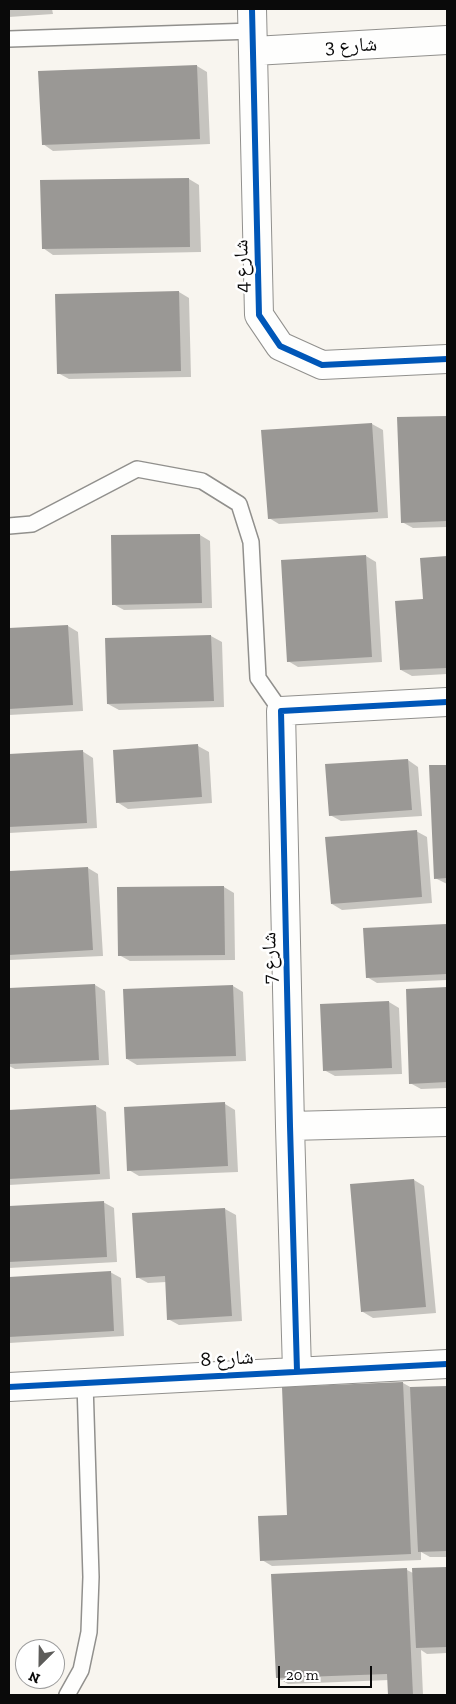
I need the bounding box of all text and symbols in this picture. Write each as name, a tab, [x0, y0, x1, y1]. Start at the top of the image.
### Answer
street label: شارع 3	[324, 33, 378, 59]
street label: شارع 4	[230, 239, 254, 293]
street label: شارع 7	[258, 932, 282, 984]
street label: شارع 8	[200, 1346, 254, 1372]
north arrow	[15, 1639, 65, 1689]
scale bar	[281, 1656, 375, 1688]
text: 20 m	[286, 1666, 319, 1684]
text: N	[26, 1667, 43, 1687]

